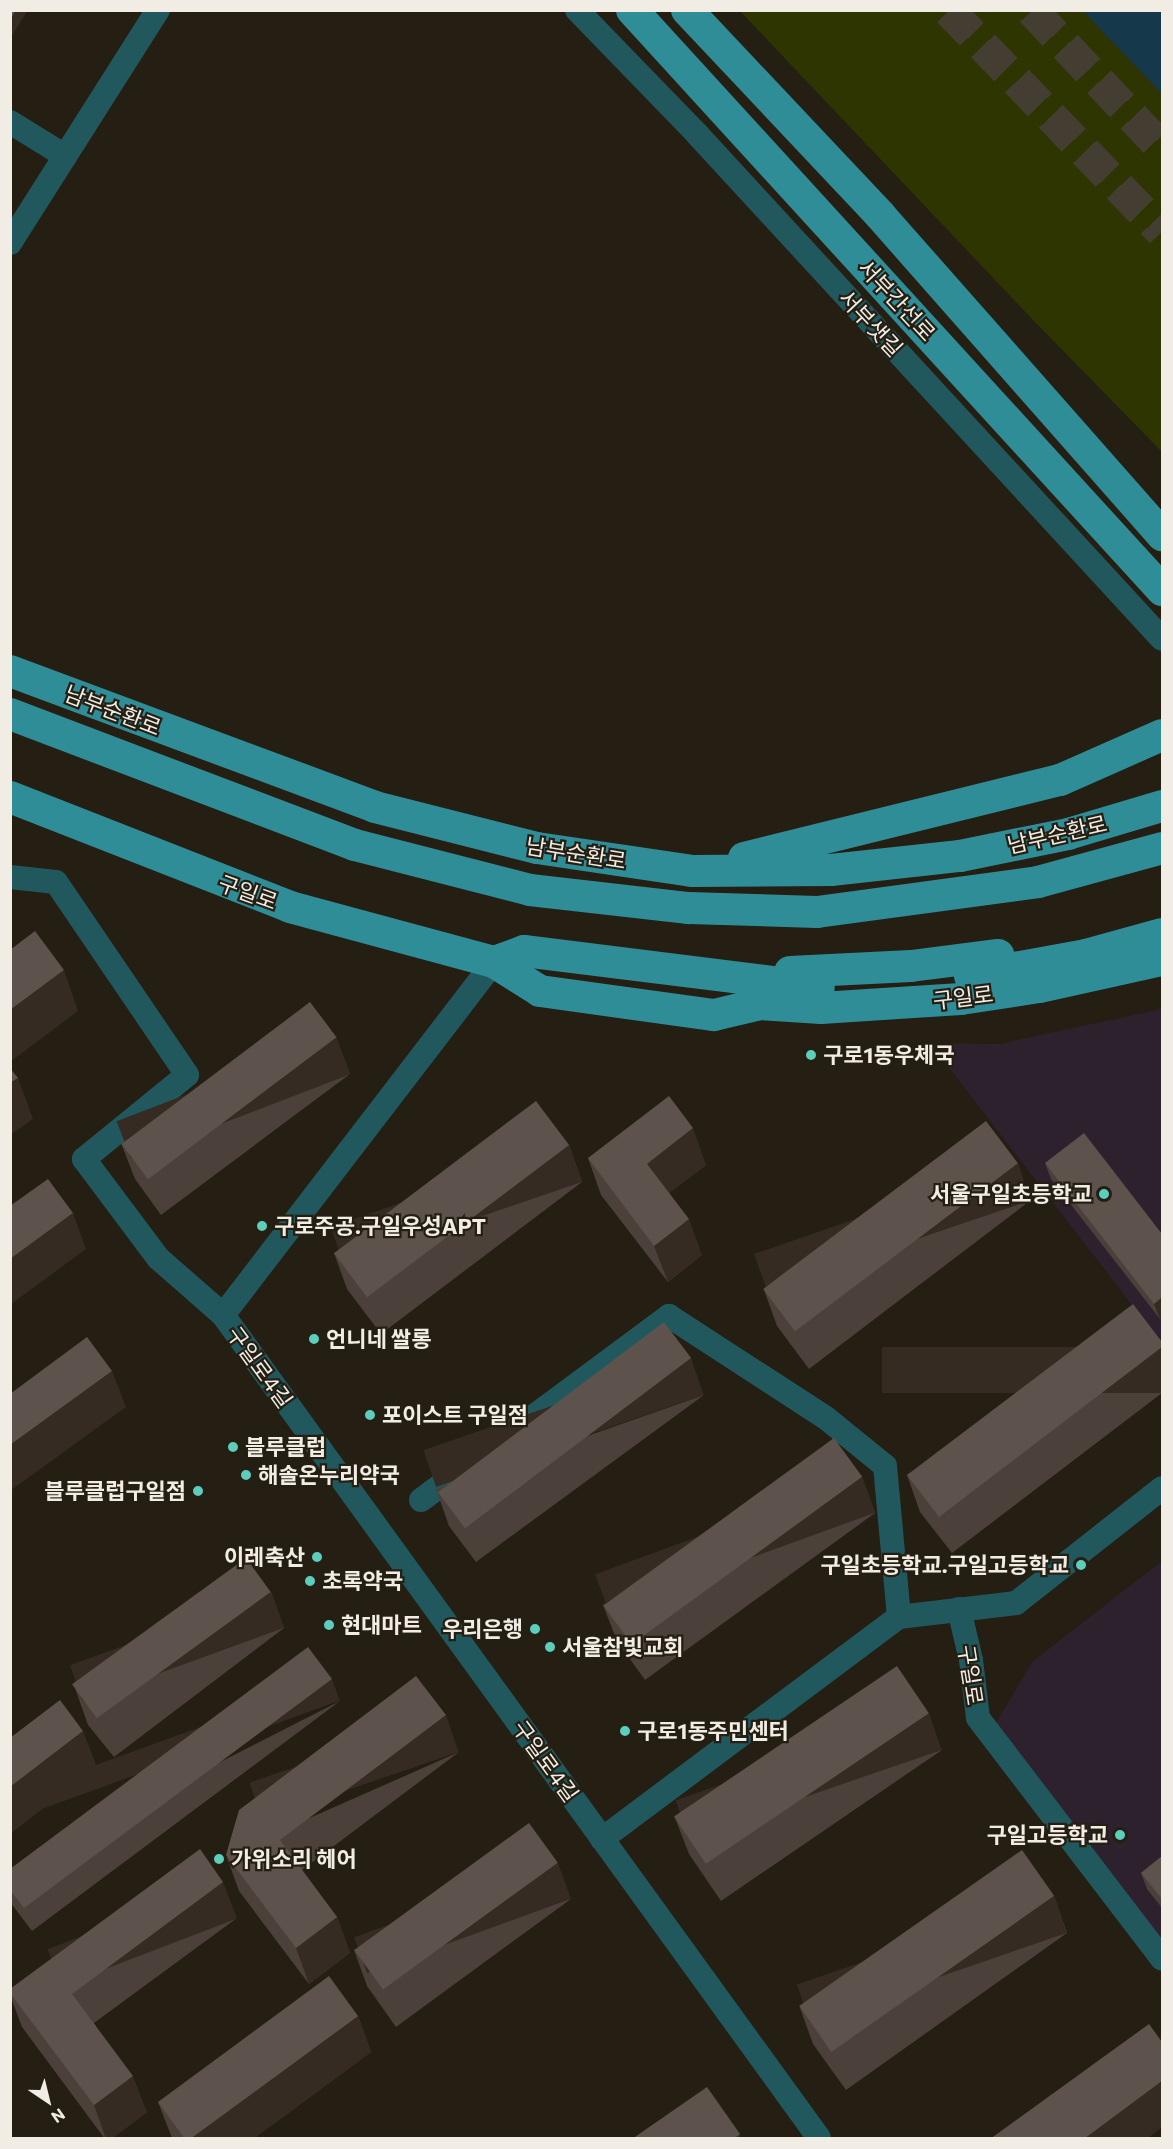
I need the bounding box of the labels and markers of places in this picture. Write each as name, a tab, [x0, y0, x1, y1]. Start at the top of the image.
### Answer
place label: 구로1동우체국	[823, 1042, 954, 1068]
marker: 구로1동우체국	[804, 1048, 818, 1062]
place label: 서울구일초등학교	[930, 1181, 1092, 1207]
marker: 서울구일초등학교	[1097, 1187, 1111, 1201]
place label: 구로주공.구일우성APT	[274, 1213, 486, 1239]
marker: 구로주공.구일우성APT	[255, 1219, 269, 1233]
place label: 언니네 쌀롱	[326, 1326, 431, 1352]
marker: 언니네 쌀롱	[307, 1332, 321, 1346]
place label: 포이스트 구일점	[382, 1402, 528, 1428]
marker: 포이스트 구일점	[363, 1408, 377, 1422]
place label: 블루클럽	[245, 1434, 326, 1460]
marker: 블루클럽	[226, 1440, 240, 1454]
place label: 해솔온누리약국	[258, 1462, 400, 1488]
marker: 해솔온누리약국	[239, 1468, 253, 1482]
place label: 블루클럽구일점	[44, 1478, 186, 1504]
marker: 블루클럽구일점	[191, 1484, 205, 1498]
place label: 이레축산	[224, 1544, 305, 1570]
marker: 이레축산	[310, 1550, 324, 1564]
place label: 구일초등학교.구일고등학교	[820, 1552, 1069, 1578]
marker: 구일초등학교.구일고등학교	[1074, 1558, 1088, 1572]
place label: 초록약국	[322, 1568, 403, 1594]
marker: 초록약국	[303, 1574, 317, 1588]
place label: 현대마트	[341, 1612, 422, 1638]
place label: 우리은행	[442, 1616, 523, 1642]
marker: 현대마트	[322, 1618, 336, 1632]
marker: 우리은행	[528, 1622, 542, 1636]
place label: 서울참빛교회	[562, 1634, 683, 1660]
marker: 서울참빛교회	[543, 1640, 557, 1654]
place label: 구로1동주민센터	[637, 1718, 789, 1744]
marker: 구로1동주민센터	[618, 1724, 632, 1738]
place label: 구일고등학교	[987, 1822, 1108, 1848]
marker: 구일고등학교	[1113, 1828, 1127, 1842]
place label: 가위소리 헤어	[231, 1846, 357, 1872]
marker: 가위소리 헤어	[212, 1852, 226, 1866]

